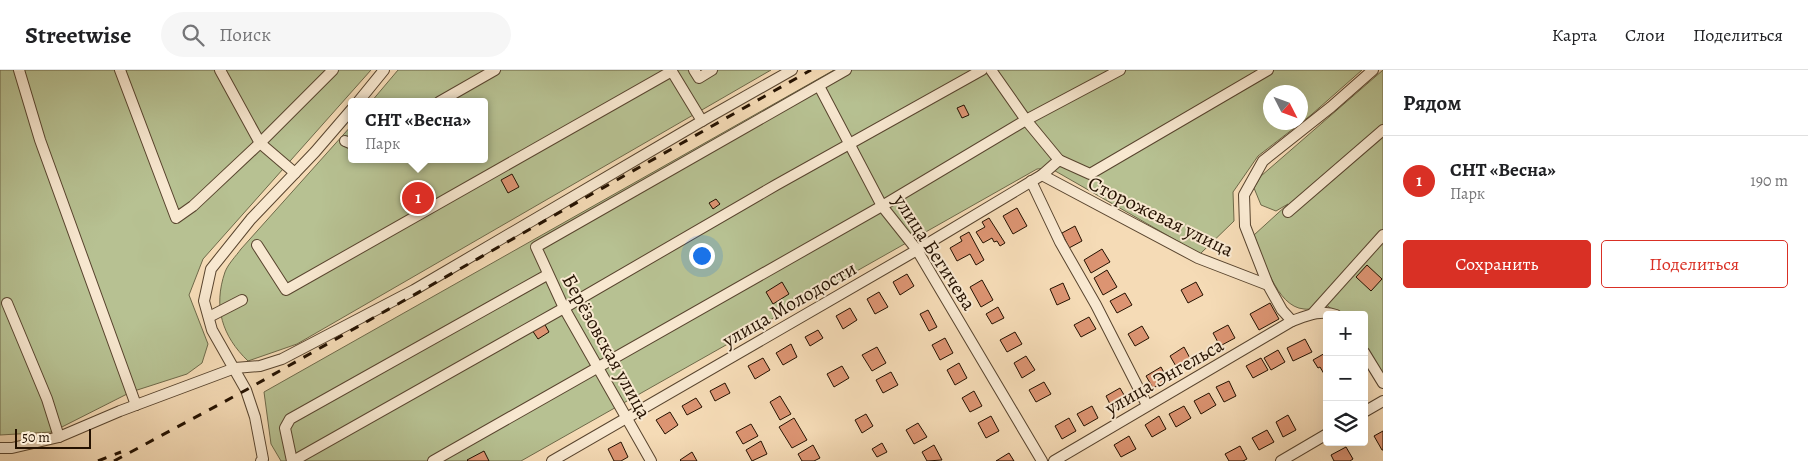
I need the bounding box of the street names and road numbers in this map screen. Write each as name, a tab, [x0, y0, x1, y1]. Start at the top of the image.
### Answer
street label: Сторожевая улица	[1083, 169, 1239, 264]
street label: улица Бегичева	[886, 188, 983, 316]
street label: улица Молодости	[716, 255, 861, 354]
street label: Берёзовская улица	[556, 269, 658, 424]
street label: улица Энгельса	[1099, 331, 1229, 422]

